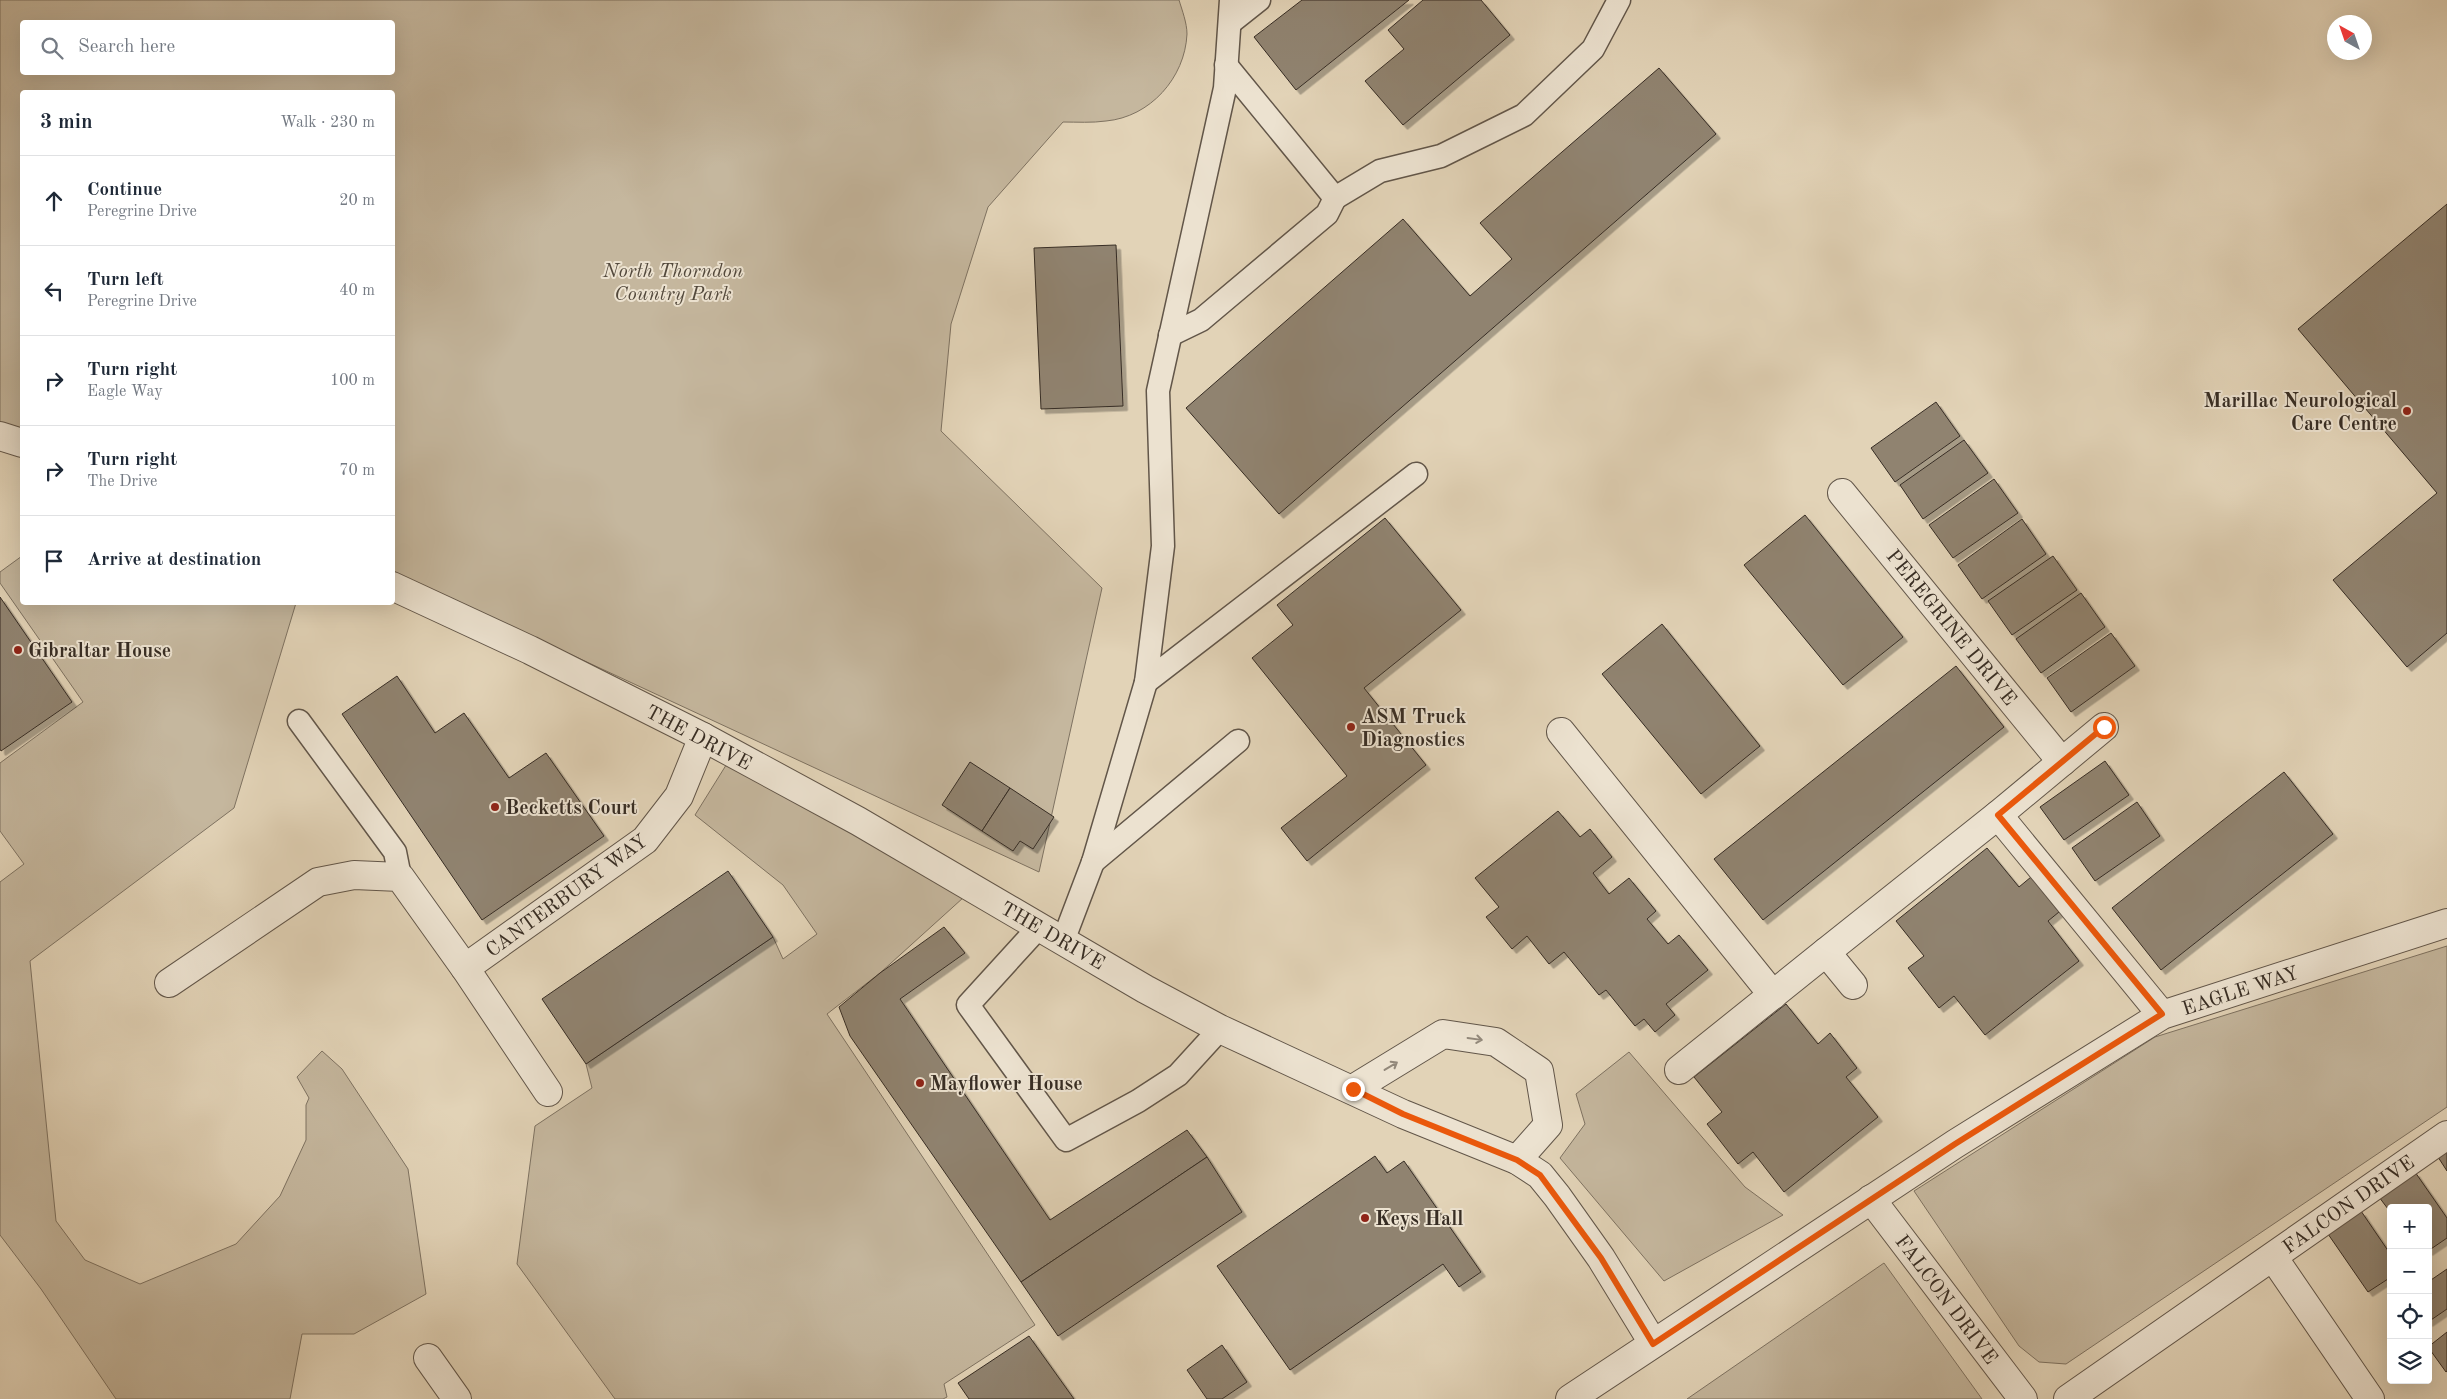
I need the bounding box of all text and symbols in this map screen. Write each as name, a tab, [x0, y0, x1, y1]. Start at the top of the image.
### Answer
north arrow	[2327, 15, 2372, 60]
search box	[20, 20, 395, 75]
icon: search	[38, 34, 66, 62]
text: Search here	[78, 38, 175, 57]
text: 3 min	[40, 112, 93, 133]
text: Walk · 230 m	[280, 115, 375, 131]
text: Continue	[87, 181, 162, 200]
icon: ahead	[40, 187, 68, 215]
text: 20 m	[339, 193, 375, 209]
text: Peregrine Drive	[87, 204, 197, 220]
park label: North Thorndon Country Park	[602, 262, 743, 305]
text: Turn left	[87, 271, 164, 290]
icon: left	[40, 277, 68, 305]
text: 40 m	[339, 283, 375, 299]
text: Peregrine Drive	[87, 294, 197, 310]
text: Turn right	[87, 361, 177, 380]
icon: right	[40, 367, 68, 395]
text: 100 m	[330, 373, 375, 389]
text: Eagle Way	[87, 384, 163, 400]
place label: Marillac Neurological Care Centre	[2204, 392, 2397, 435]
marker: Marillac Neurological Care Centre	[2401, 405, 2413, 417]
text: Turn right	[87, 451, 177, 470]
icon: right	[40, 457, 68, 485]
text: 70 m	[339, 463, 375, 479]
text: The Drive	[87, 474, 157, 490]
icon: arrive	[40, 547, 68, 575]
street label: PEREGRINE DRIVE	[1882, 547, 2019, 710]
text: Arrive at destination	[87, 551, 261, 570]
place label: Gibraltar House	[28, 642, 171, 662]
marker: Gibraltar House	[12, 644, 24, 656]
street label: THE DRIVE	[642, 703, 754, 775]
place label: ASM Truck Diagnostics	[1361, 708, 1466, 751]
route start	[2093, 716, 2116, 739]
marker: ASM Truck Diagnostics	[1345, 721, 1357, 733]
place label: Becketts Court	[505, 799, 638, 819]
marker: Becketts Court	[489, 801, 501, 813]
street label: CANTERBURY WAY	[483, 831, 652, 962]
street label: THE DRIVE	[997, 899, 1107, 975]
street label: EAGLE WAY	[2180, 964, 2302, 1020]
one-way arrow	[1467, 1034, 1483, 1044]
one-way arrow	[1384, 1060, 1398, 1070]
place label: Mayflower House	[930, 1075, 1083, 1095]
marker: Mayflower House	[914, 1077, 926, 1089]
route end	[1342, 1078, 1365, 1101]
street label: FALCON DRIVE	[2280, 1153, 2419, 1259]
map controls	[2387, 1204, 2432, 1384]
button: +	[2387, 1204, 2432, 1249]
place label: Keys Hall	[1375, 1210, 1463, 1230]
marker: Keys Hall	[1359, 1212, 1371, 1224]
street label: FALCON DRIVE	[1891, 1232, 2000, 1368]
button: −	[2387, 1249, 2432, 1294]
button: locate	[2387, 1294, 2432, 1339]
button: layers	[2387, 1339, 2432, 1384]

